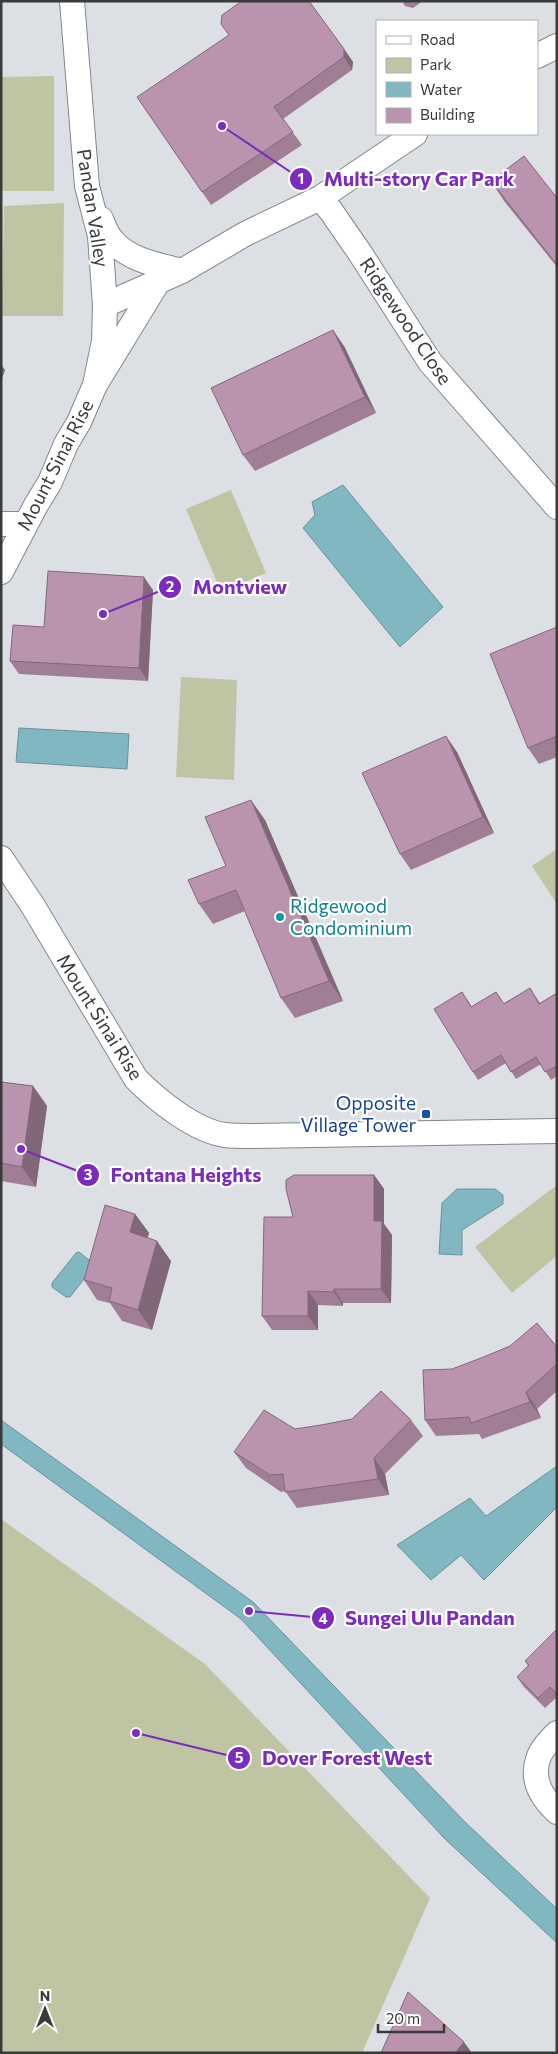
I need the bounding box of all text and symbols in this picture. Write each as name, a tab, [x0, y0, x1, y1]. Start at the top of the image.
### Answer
legend	[376, 20, 538, 135]
text: Road	[420, 30, 455, 48]
text: Park	[420, 55, 451, 73]
text: Water	[420, 80, 462, 98]
text: Building	[420, 105, 475, 123]
street label: Pandan Valley	[73, 147, 114, 269]
callout: Multi-story Car Park	[289, 161, 524, 196]
text: Multi-story Car Park	[324, 166, 515, 190]
text: 1	[298, 169, 304, 187]
street label: Ridgewood Close	[355, 253, 457, 389]
street label: Mount Sinai Rise	[12, 395, 98, 534]
callout: Montview	[158, 570, 297, 605]
text: Montview	[193, 574, 288, 598]
text: 2	[166, 577, 174, 595]
place label: Ridgewood Condominium	[290, 894, 412, 939]
marker: Ridgewood Condominium	[274, 911, 286, 923]
street label: Mount Sinai Rise	[52, 950, 148, 1084]
place label: Opposite Village Tower	[301, 1091, 416, 1136]
marker: Opposite Village Tower	[420, 1108, 432, 1120]
callout: Fontana Heights	[76, 1158, 272, 1193]
text: Fontana Heights	[110, 1162, 262, 1186]
text: 3	[84, 1165, 93, 1183]
callout: Sungei Ulu Pandan	[310, 1601, 525, 1636]
text: Sungei Ulu Pandan	[345, 1605, 515, 1629]
text: 4	[318, 1609, 328, 1627]
callout: Dover Forest West	[226, 1741, 442, 1776]
text: Dover Forest West	[262, 1745, 432, 1769]
text: 5	[235, 1748, 244, 1766]
north arrow	[20, 1984, 70, 2034]
text: N	[40, 1987, 50, 2004]
scale bar	[378, 2002, 444, 2034]
text: 20 m	[386, 2009, 420, 2027]

